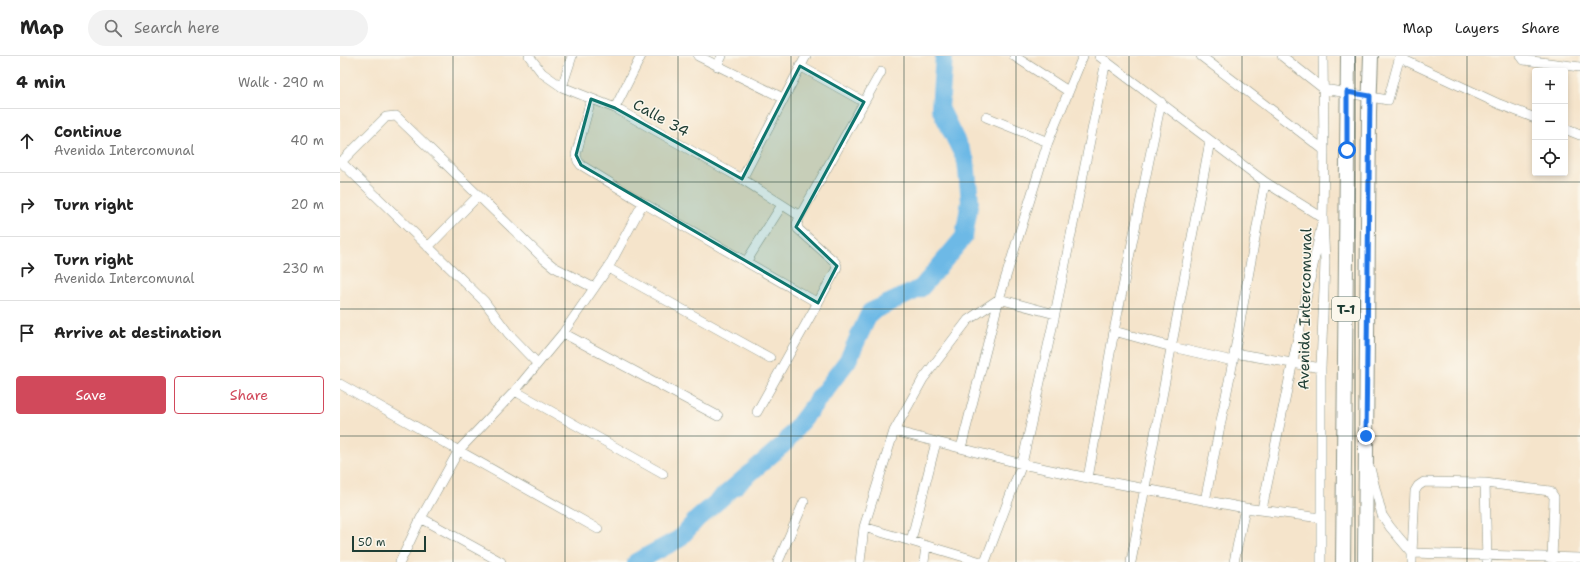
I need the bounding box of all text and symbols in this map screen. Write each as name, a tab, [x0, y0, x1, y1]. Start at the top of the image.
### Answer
search box	[88, 10, 368, 46]
text: Map	[20, 15, 64, 40]
icon: search	[102, 17, 124, 39]
text: Search here	[134, 18, 220, 38]
text: Map	[1403, 19, 1433, 37]
text: Layers	[1455, 19, 1499, 37]
text: Share	[1521, 19, 1560, 37]
map controls	[1532, 68, 1568, 176]
button: +	[1532, 68, 1568, 104]
text: 4 min	[16, 71, 66, 93]
text: Walk · 290 m	[238, 74, 324, 91]
street label: Calle 34	[629, 94, 693, 142]
button: −	[1532, 104, 1568, 140]
text: Continue	[54, 122, 122, 142]
icon: ahead	[16, 130, 38, 152]
text: 40 m	[290, 132, 324, 149]
button: locate	[1532, 140, 1568, 176]
route start	[1338, 141, 1356, 159]
text: Avenida Intercomunal	[54, 142, 194, 159]
icon: right	[16, 194, 38, 216]
text: Turn right	[54, 195, 134, 215]
text: 20 m	[291, 196, 324, 213]
street label: Avenida Intercomunal	[1294, 227, 1316, 390]
text: Turn right	[54, 250, 134, 270]
icon: right	[16, 258, 38, 280]
text: 230 m	[282, 260, 324, 277]
text: Avenida Intercomunal	[54, 270, 194, 287]
road number: T-1	[1332, 297, 1360, 321]
icon: arrive	[16, 322, 38, 344]
text: Arrive at destination	[54, 323, 222, 343]
button: Save	[16, 376, 166, 414]
button: Share	[174, 376, 324, 414]
route end	[1357, 427, 1375, 445]
scale bar	[352, 534, 426, 553]
text: 50 m	[358, 535, 386, 550]

